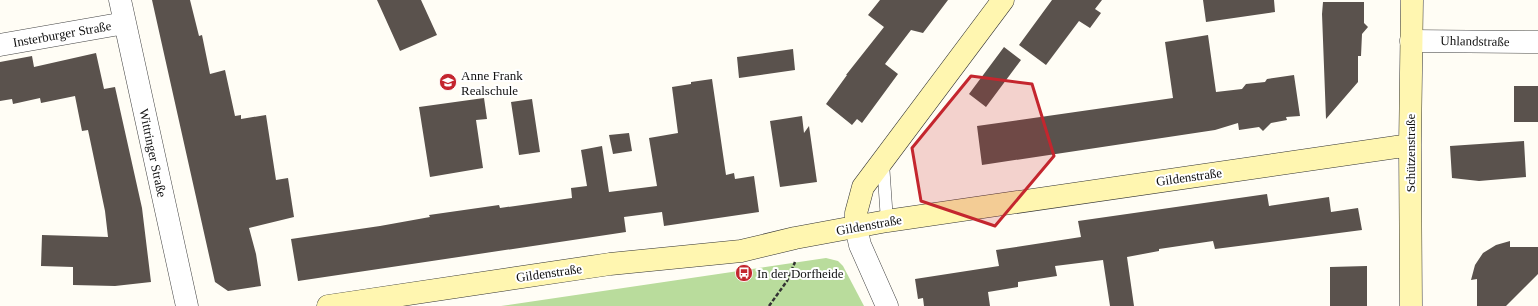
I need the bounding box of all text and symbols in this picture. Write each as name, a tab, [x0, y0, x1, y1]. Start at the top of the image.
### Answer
street label: Insterburger Straße	[12, 18, 113, 50]
street label: Uhlandstraße	[1440, 33, 1510, 49]
place label: Anne Frank Realschule	[461, 68, 523, 98]
school or university icon: Anne Frank Realschule	[438, 72, 458, 92]
street label: Wittringer Straße	[136, 107, 170, 199]
street label: Schützenstraße	[1403, 113, 1418, 192]
street label: Gildenstraße	[1155, 165, 1223, 189]
street label: Gildenstraße	[835, 212, 903, 238]
street label: Gildenstraße	[515, 261, 583, 285]
bus stop icon: In der Dorfheide	[734, 263, 754, 283]
place label: In der Dorfheide	[757, 266, 844, 281]

